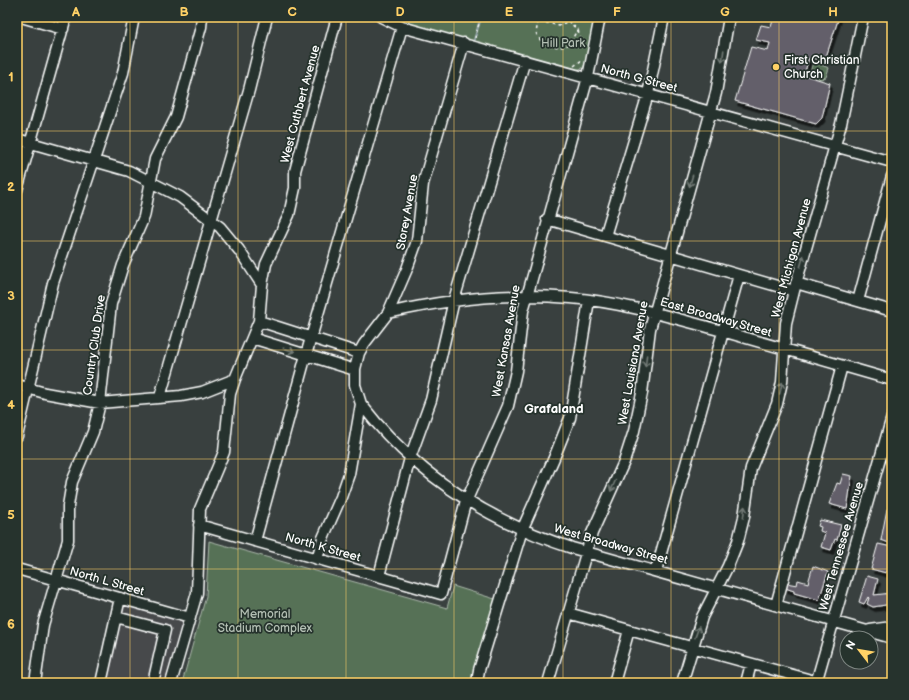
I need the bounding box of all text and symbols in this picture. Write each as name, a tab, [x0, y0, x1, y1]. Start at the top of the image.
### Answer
text: A	[71, 4, 80, 20]
text: B	[179, 4, 189, 20]
text: C	[287, 4, 297, 20]
text: D	[395, 4, 405, 20]
text: E	[505, 4, 514, 20]
text: F	[613, 4, 621, 20]
text: G	[720, 4, 730, 20]
text: H	[828, 4, 838, 20]
park label: Hill Park	[541, 36, 585, 51]
street label: West Cuthbert Avenue	[278, 44, 323, 165]
one-way arrow	[719, 49, 727, 62]
place label: First Christian Church	[784, 53, 860, 82]
street label: North G Street	[599, 61, 679, 96]
marker: First Christian Church	[771, 62, 781, 72]
text: 1	[8, 69, 14, 85]
street label: Storey Avenue	[393, 173, 422, 251]
one-way arrow	[687, 175, 694, 188]
text: 2	[7, 179, 15, 195]
street label: West Michigan Avenue	[768, 197, 815, 320]
one-way arrow	[799, 255, 806, 268]
street label: West Kansas Avenue	[489, 284, 524, 398]
text: 3	[7, 288, 15, 304]
street label: Country Club Drive	[80, 294, 109, 396]
street label: East Broadway Street	[658, 294, 774, 341]
street label: West Louisiana Avenue	[615, 300, 652, 426]
one-way arrow	[282, 347, 295, 354]
one-way arrow	[642, 355, 650, 368]
one-way arrow	[777, 382, 785, 395]
text: 4	[7, 397, 15, 413]
district label: Grafaland	[524, 401, 584, 417]
one-way arrow	[609, 480, 616, 492]
street label: West Tennessee Avenue	[816, 480, 867, 612]
one-way arrow	[740, 506, 748, 519]
text: 5	[7, 507, 15, 523]
street label: West Broadway Street	[552, 521, 670, 568]
street label: North K Street	[284, 530, 363, 565]
street label: North L Street	[68, 564, 146, 599]
park label: Memorial Stadium Complex	[218, 607, 313, 636]
text: 6	[7, 616, 15, 632]
one-way arrow	[694, 626, 701, 639]
north arrow	[839, 630, 879, 670]
text: N	[843, 638, 859, 652]

